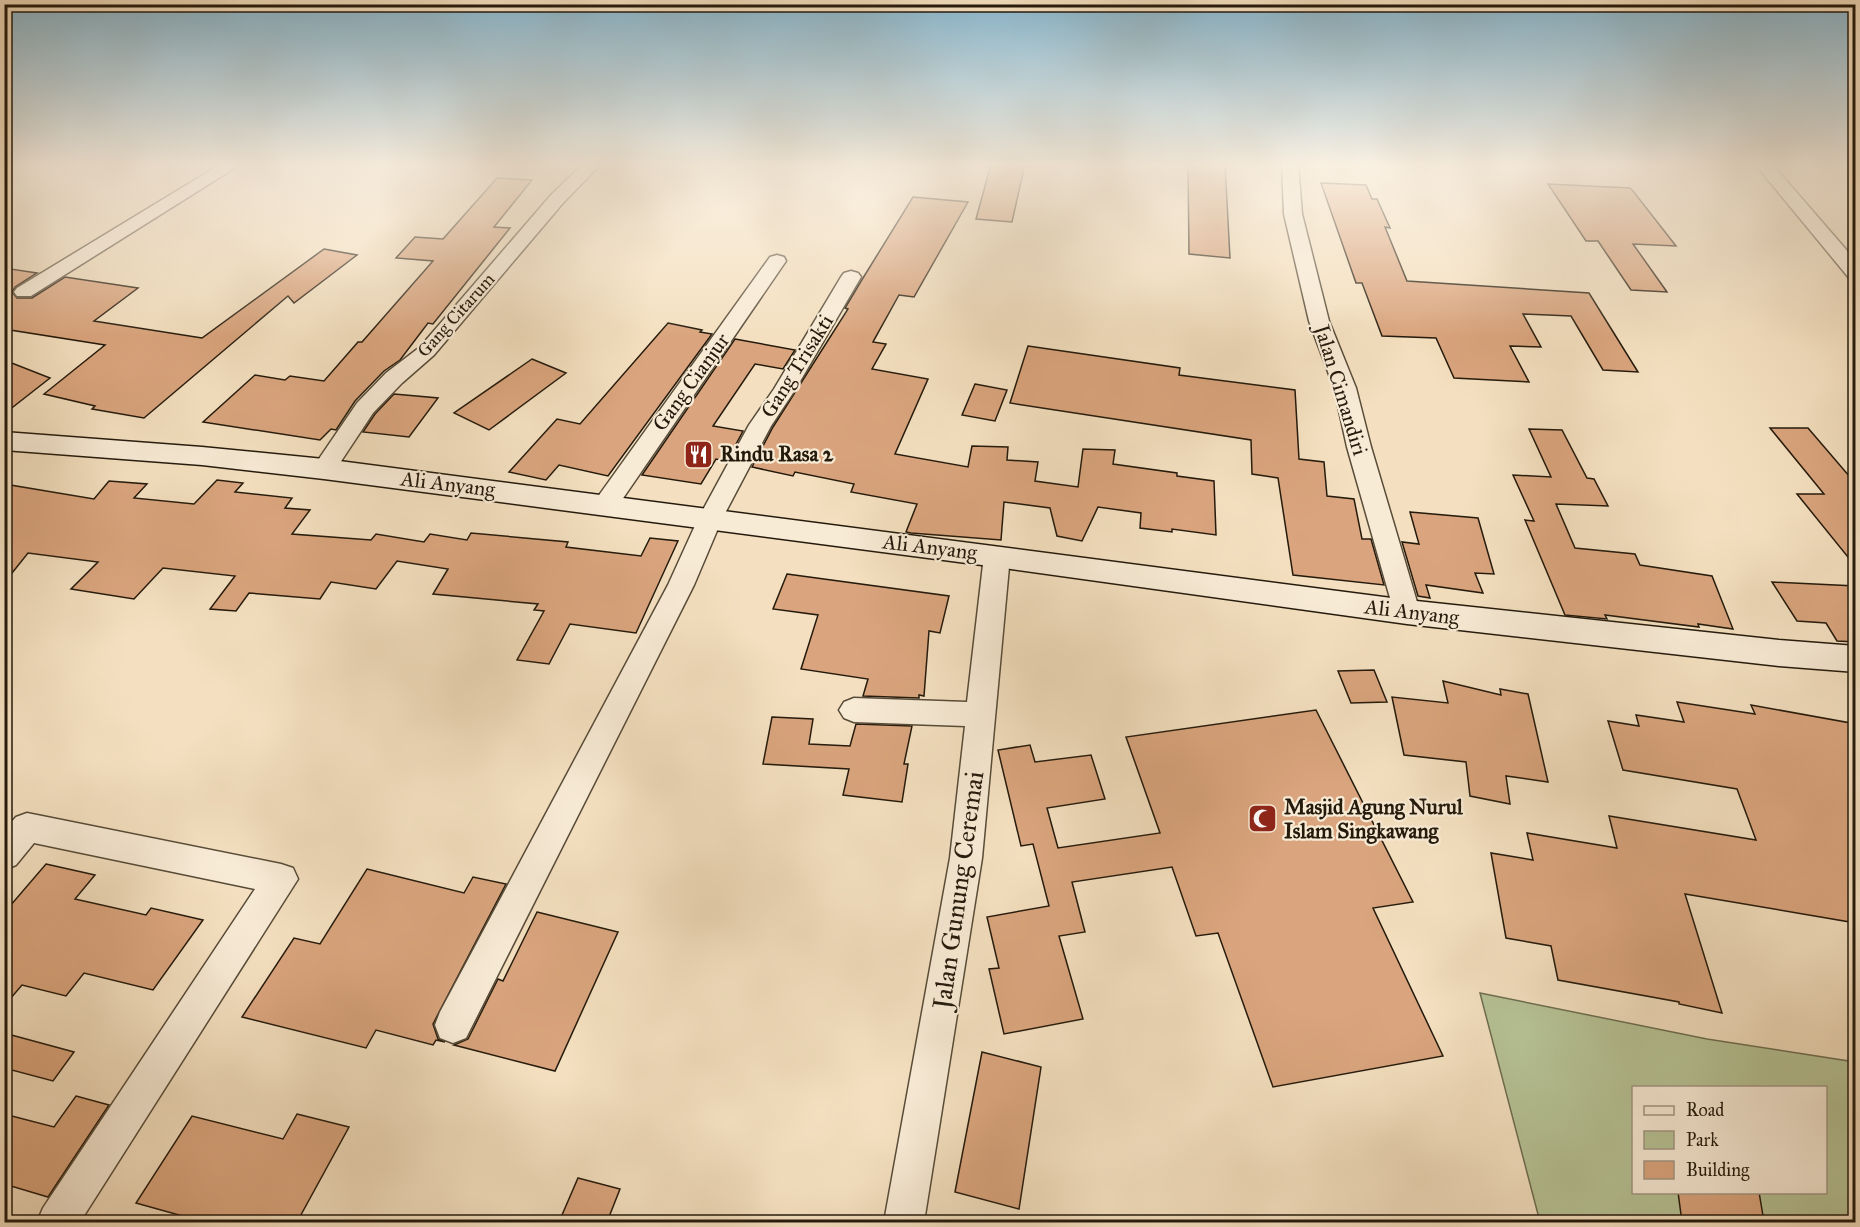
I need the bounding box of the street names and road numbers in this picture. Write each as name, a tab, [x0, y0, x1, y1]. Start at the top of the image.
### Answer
street label: Gang Citarum	[413, 268, 500, 362]
street label: Gang Trisakti	[755, 309, 839, 422]
street label: Jalan Cimandiri	[1308, 320, 1373, 459]
street label: Gang Cianjur	[647, 328, 735, 436]
street label: Ali Anyang	[398, 465, 497, 503]
street label: Ali Anyang	[880, 528, 979, 566]
street label: Ali Anyang	[1362, 593, 1461, 631]
street label: Jalan Gunung Ceremai	[925, 769, 991, 1014]

